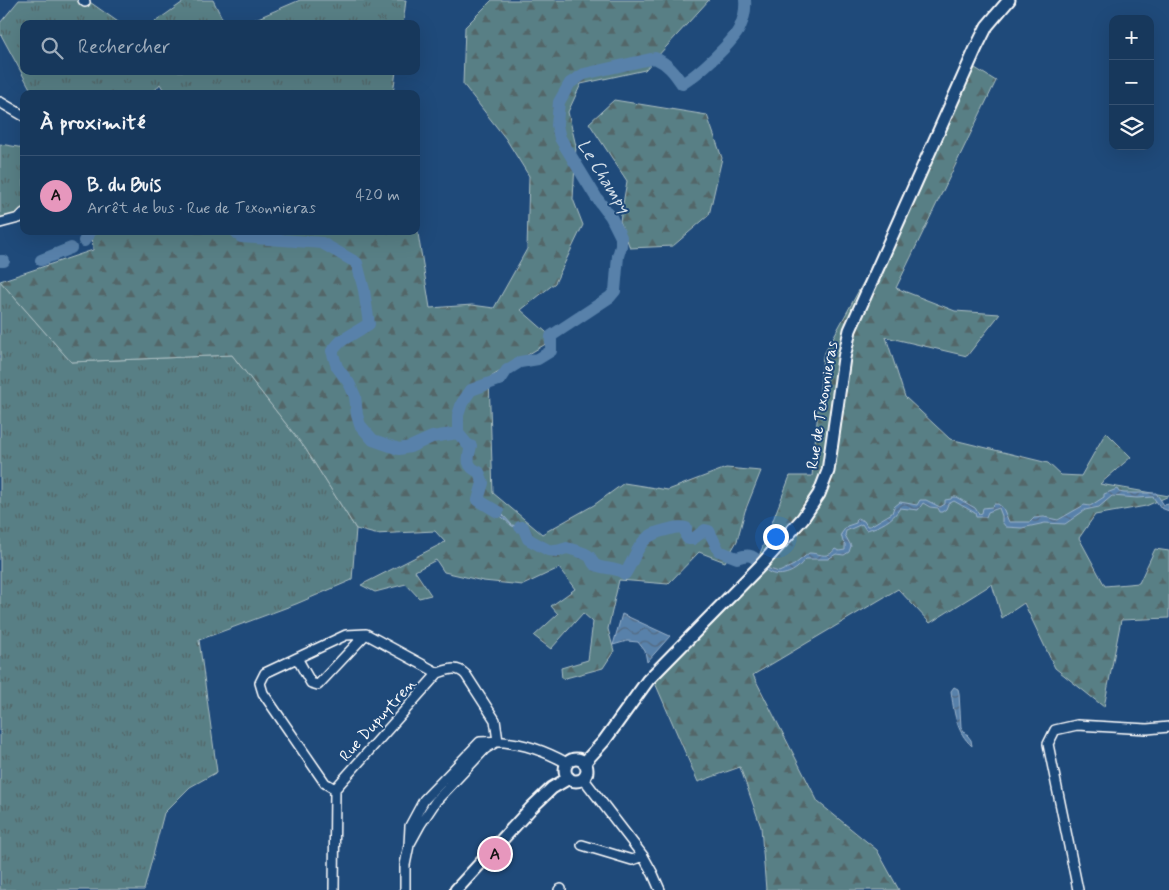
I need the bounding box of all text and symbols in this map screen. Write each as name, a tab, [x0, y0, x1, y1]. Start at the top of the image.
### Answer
map controls	[1109, 15, 1154, 150]
button: +	[1109, 15, 1154, 60]
search box	[20, 20, 420, 75]
icon: search	[38, 34, 66, 62]
text: Rechercher	[78, 35, 170, 60]
button: −	[1109, 60, 1154, 105]
button: layers	[1109, 105, 1154, 150]
text: À proximité	[40, 109, 146, 137]
water label: Le Champy	[571, 135, 636, 219]
text: B. du Buis	[87, 173, 161, 198]
text: A	[51, 185, 61, 206]
text: 420 m	[356, 185, 400, 206]
text: Arrêt de bus · Rue de Texonnieras	[87, 198, 316, 219]
street label: Rue de Texonnieras	[802, 340, 843, 471]
your location	[763, 524, 789, 550]
street label: Rue Dupuytren	[335, 674, 421, 766]
pin: A	[479, 835, 511, 873]

